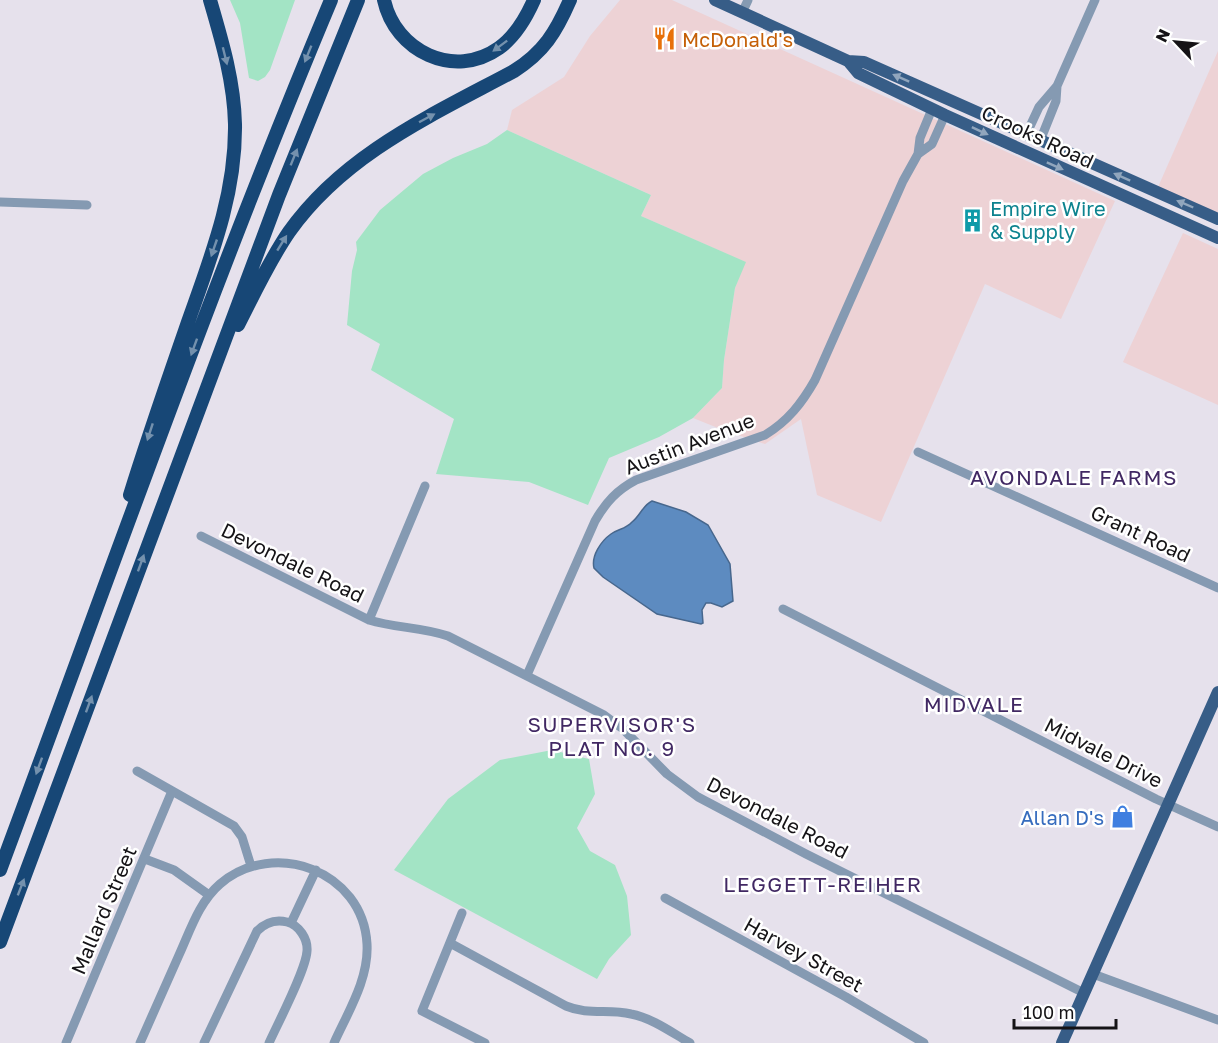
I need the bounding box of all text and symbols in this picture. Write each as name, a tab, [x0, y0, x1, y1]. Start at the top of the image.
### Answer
north arrow	[1146, 12, 1206, 72]
restaurant icon: McDonald's	[651, 26, 677, 52]
text: N	[1151, 26, 1174, 45]
place label: McDonald's	[682, 27, 793, 51]
one-way arrow	[492, 40, 508, 53]
one-way arrow	[303, 45, 312, 63]
one-way arrow	[221, 47, 231, 65]
one-way arrow	[893, 74, 910, 83]
street label: Crooks Road	[978, 100, 1098, 172]
one-way arrow	[419, 113, 436, 123]
one-way arrow	[971, 127, 989, 137]
one-way arrow	[290, 148, 299, 166]
one-way arrow	[1046, 161, 1064, 171]
one-way arrow	[1113, 172, 1131, 182]
place label: Empire Wire & Supply	[990, 196, 1106, 243]
one-way arrow	[1175, 199, 1193, 209]
building icon: Empire Wire & Supply	[959, 207, 985, 233]
one-way arrow	[276, 235, 287, 252]
one-way arrow	[209, 239, 218, 257]
one-way arrow	[189, 338, 199, 356]
street label: Austin Avenue	[621, 407, 757, 479]
one-way arrow	[144, 423, 154, 441]
district label: AVONDALE FARMS	[970, 464, 1178, 490]
street label: Grant Road	[1087, 499, 1195, 567]
street label: Devondale Road	[218, 517, 368, 607]
one-way arrow	[137, 553, 147, 571]
district label: MIDVALE	[924, 691, 1024, 717]
one-way arrow	[84, 695, 94, 713]
district label: SUPERVISOR'S PLAT NO. 9	[527, 711, 697, 761]
street label: Midvale Drive	[1041, 712, 1167, 792]
one-way arrow	[34, 757, 43, 775]
street label: Devondale Road	[703, 771, 853, 863]
shop icon: Allan D's	[1109, 804, 1135, 830]
place label: Allan D's	[1021, 805, 1104, 829]
street label: Mallard Street	[65, 842, 141, 978]
district label: LEGGETT-REIHER	[723, 871, 923, 897]
one-way arrow	[16, 878, 26, 896]
street label: Harvey Street	[740, 911, 868, 997]
scale bar	[1014, 992, 1116, 1030]
text: 100 m	[1023, 1001, 1074, 1023]

